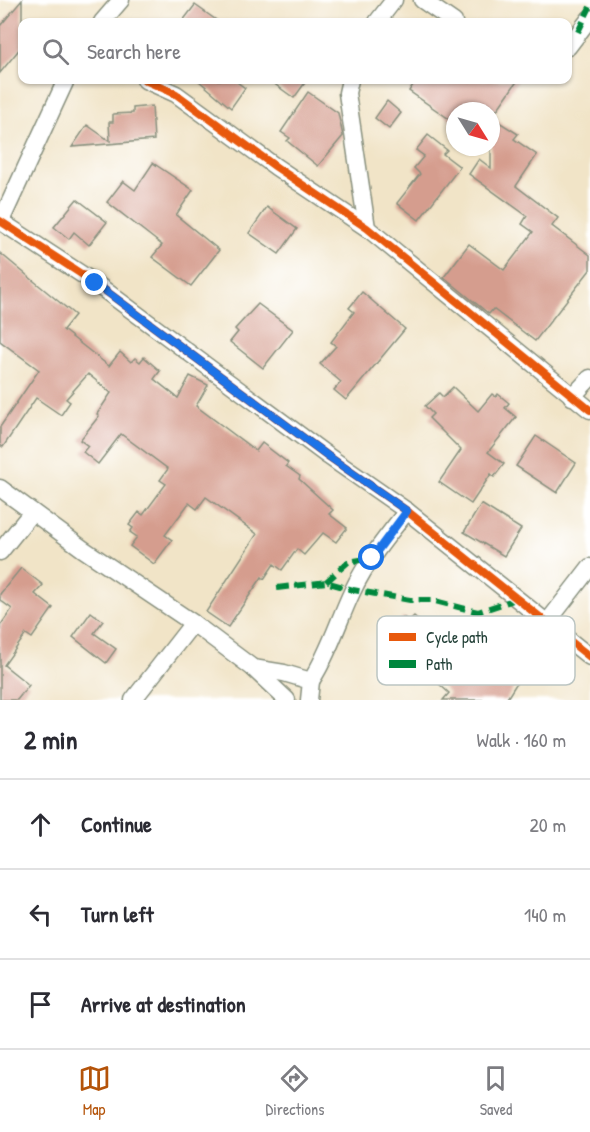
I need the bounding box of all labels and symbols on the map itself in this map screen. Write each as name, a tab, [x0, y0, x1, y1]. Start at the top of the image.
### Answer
north arrow	[446, 102, 500, 156]
route end	[81, 269, 107, 295]
route start	[358, 544, 384, 570]
legend	[377, 616, 575, 685]
text: Cycle path	[426, 626, 488, 648]
text: Path	[426, 653, 452, 675]

